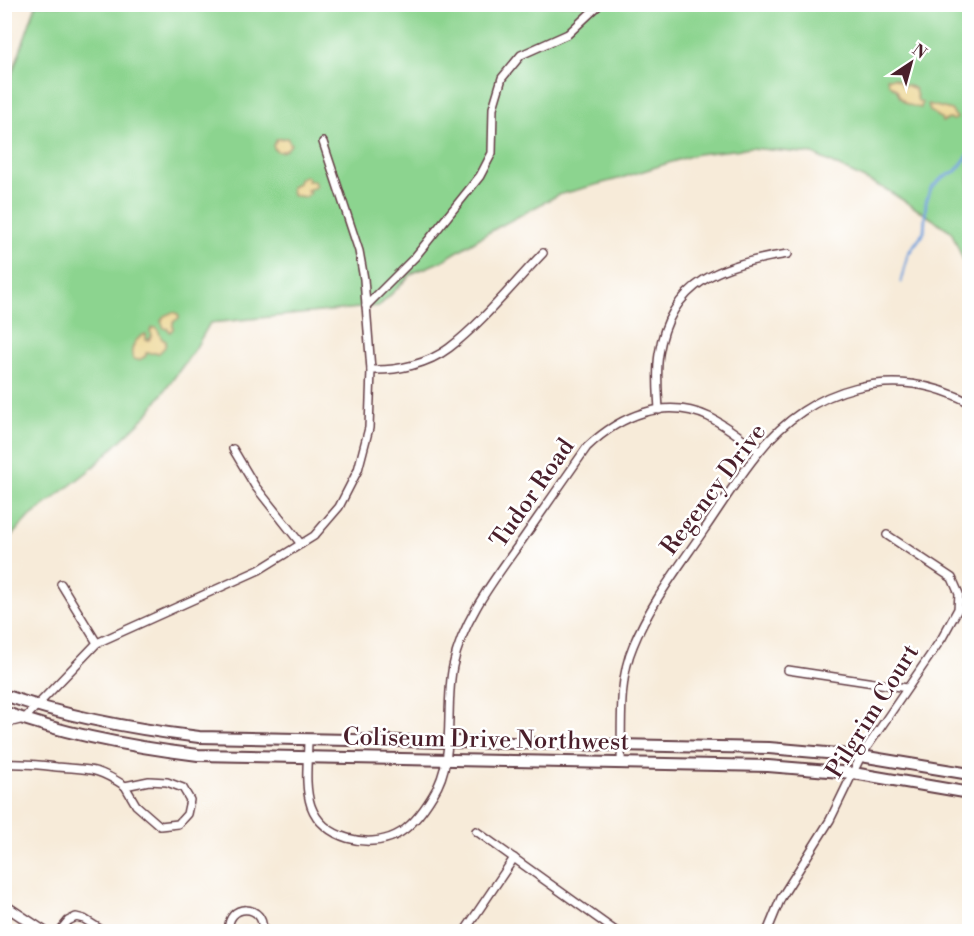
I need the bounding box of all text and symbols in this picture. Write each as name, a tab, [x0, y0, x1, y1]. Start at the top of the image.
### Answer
north arrow	[881, 33, 941, 93]
text: N	[908, 40, 931, 64]
street label: Regency Drive	[655, 418, 773, 561]
street label: Tudor Road	[484, 433, 582, 554]
street label: Pilgrim Court	[820, 639, 926, 784]
street label: Coliseum Drive Northwest	[343, 723, 630, 758]

